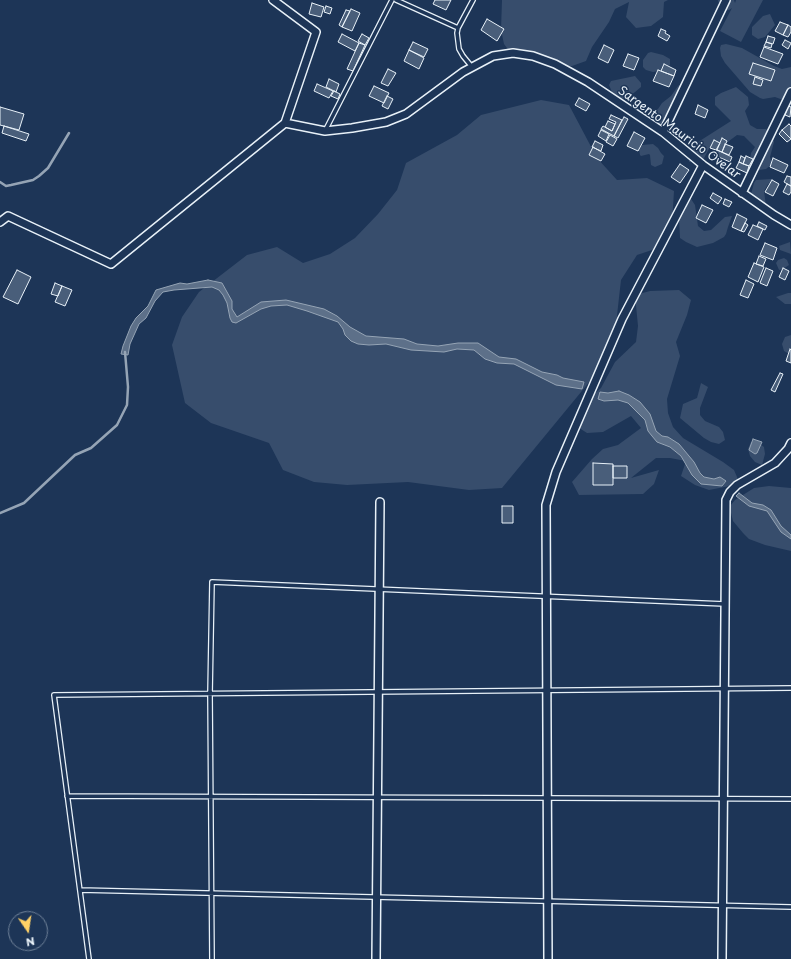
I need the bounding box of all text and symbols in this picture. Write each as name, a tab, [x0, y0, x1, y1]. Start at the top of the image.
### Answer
street label: Sargento Mauricio Ovelar	[615, 84, 743, 182]
north arrow	[8, 911, 48, 951]
text: N	[24, 933, 37, 951]

